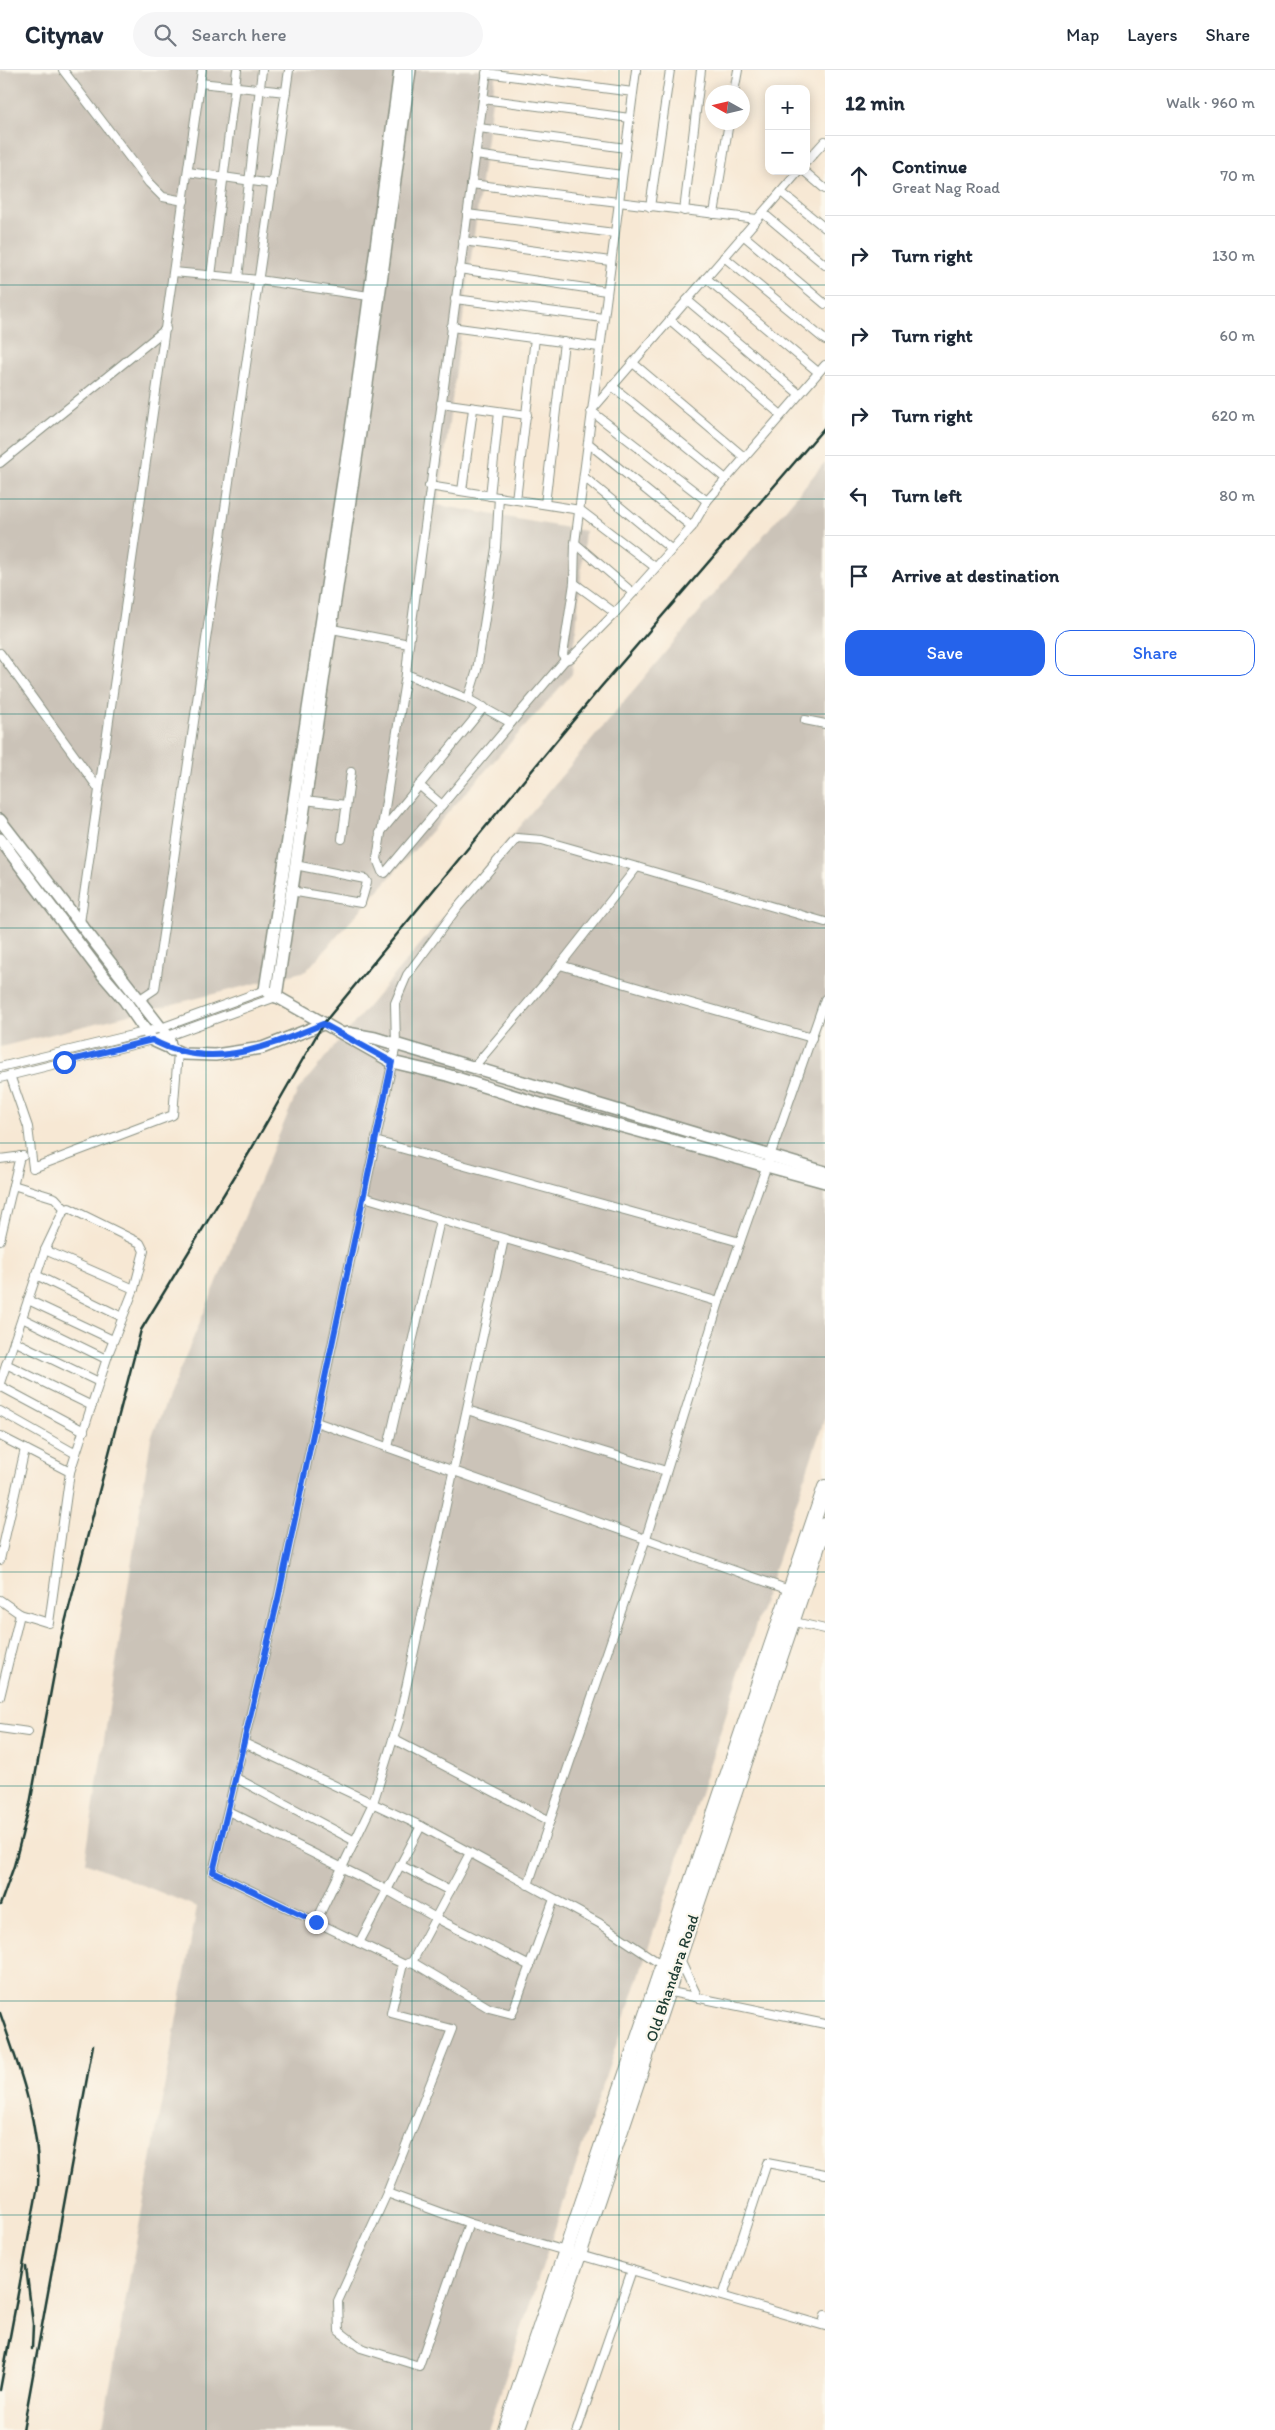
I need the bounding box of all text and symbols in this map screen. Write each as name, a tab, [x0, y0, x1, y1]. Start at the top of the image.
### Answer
search box	[133, 12, 483, 57]
text: Citynav	[25, 20, 103, 49]
icon: search	[151, 21, 179, 49]
text: Search here	[191, 23, 287, 46]
text: Map	[1066, 24, 1099, 46]
text: Layers	[1127, 24, 1177, 46]
text: Share	[1205, 24, 1250, 46]
north arrow	[705, 85, 750, 130]
map controls	[765, 85, 810, 175]
button: +	[765, 85, 810, 130]
text: 12 min	[845, 90, 905, 115]
text: Walk · 960 m	[1166, 93, 1255, 112]
button: −	[765, 130, 810, 175]
text: Continue	[892, 155, 967, 178]
icon: ahead	[845, 162, 873, 190]
text: 70 m	[1220, 166, 1255, 185]
text: Great Nag Road	[892, 178, 1000, 197]
icon: right	[845, 242, 873, 270]
text: Turn right	[892, 244, 973, 267]
text: 130 m	[1212, 246, 1255, 265]
icon: right	[845, 322, 873, 350]
text: Turn right	[892, 324, 973, 347]
text: 60 m	[1220, 326, 1255, 345]
icon: right	[845, 402, 873, 430]
text: Turn right	[892, 404, 973, 427]
text: 620 m	[1211, 406, 1255, 425]
icon: left	[845, 482, 873, 510]
text: Turn left	[892, 484, 962, 507]
text: 80 m	[1219, 486, 1255, 505]
icon: arrive	[845, 562, 873, 590]
text: Arrive at destination	[892, 564, 1059, 587]
button: Save	[845, 630, 1045, 676]
button: Share	[1055, 630, 1255, 676]
route start	[53, 1051, 76, 1074]
route end	[305, 1911, 328, 1934]
street label: Old Bhandara Road	[641, 1912, 703, 2044]

